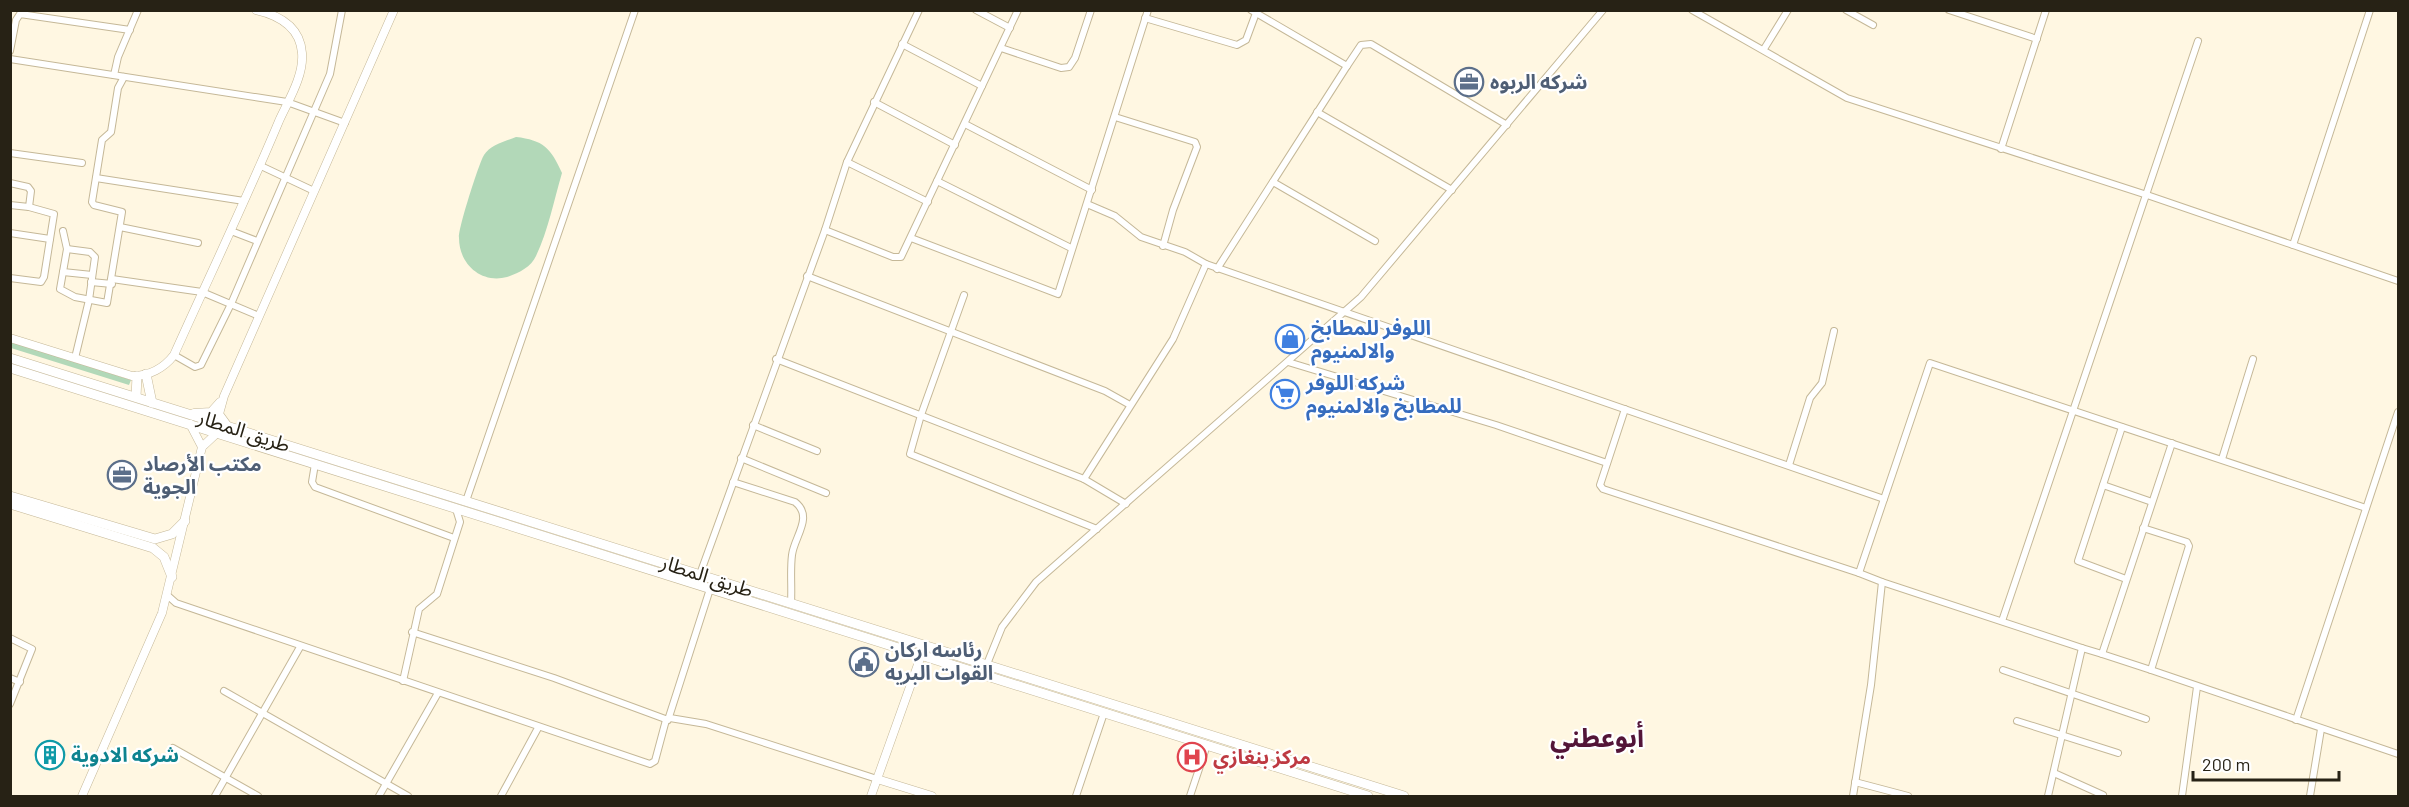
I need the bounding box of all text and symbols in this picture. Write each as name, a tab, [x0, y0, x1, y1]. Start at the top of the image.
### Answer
office icon: شركه الربوه	[1453, 66, 1485, 98]
place label: شركه الربوه	[1490, 69, 1587, 94]
place label: اللوفر للمطابخ والالمنيوم	[1311, 315, 1431, 366]
shop icon: اللوفر للمطابخ والالمنيوم	[1274, 323, 1306, 355]
place label: شركه اللوفر للمطابخ والالمنيوم	[1305, 370, 1462, 421]
supermarket icon: شركه اللوفر للمطابخ والالمنيوم	[1269, 378, 1301, 410]
street label: طريق المطار	[193, 404, 294, 458]
place label: مكتب الأرصاد الجوية	[143, 451, 262, 499]
office icon: مكتب الأرصاد الجوية	[106, 459, 138, 491]
street label: طريق المطار	[656, 549, 757, 603]
place label: رئاسه اركان القوات البريه	[885, 637, 993, 685]
public building icon: رئاسه اركان القوات البريه	[848, 646, 880, 678]
district label: أبوعطني	[1550, 721, 1644, 759]
building icon: شركه الادوية	[34, 739, 66, 771]
hospital icon: مركز بنغازي	[1176, 741, 1208, 773]
place label: شركه الادوية	[71, 742, 179, 767]
place label: مركز بنغازي	[1213, 744, 1311, 774]
scale bar	[2193, 744, 2338, 782]
text: 200 m	[2202, 753, 2250, 775]

